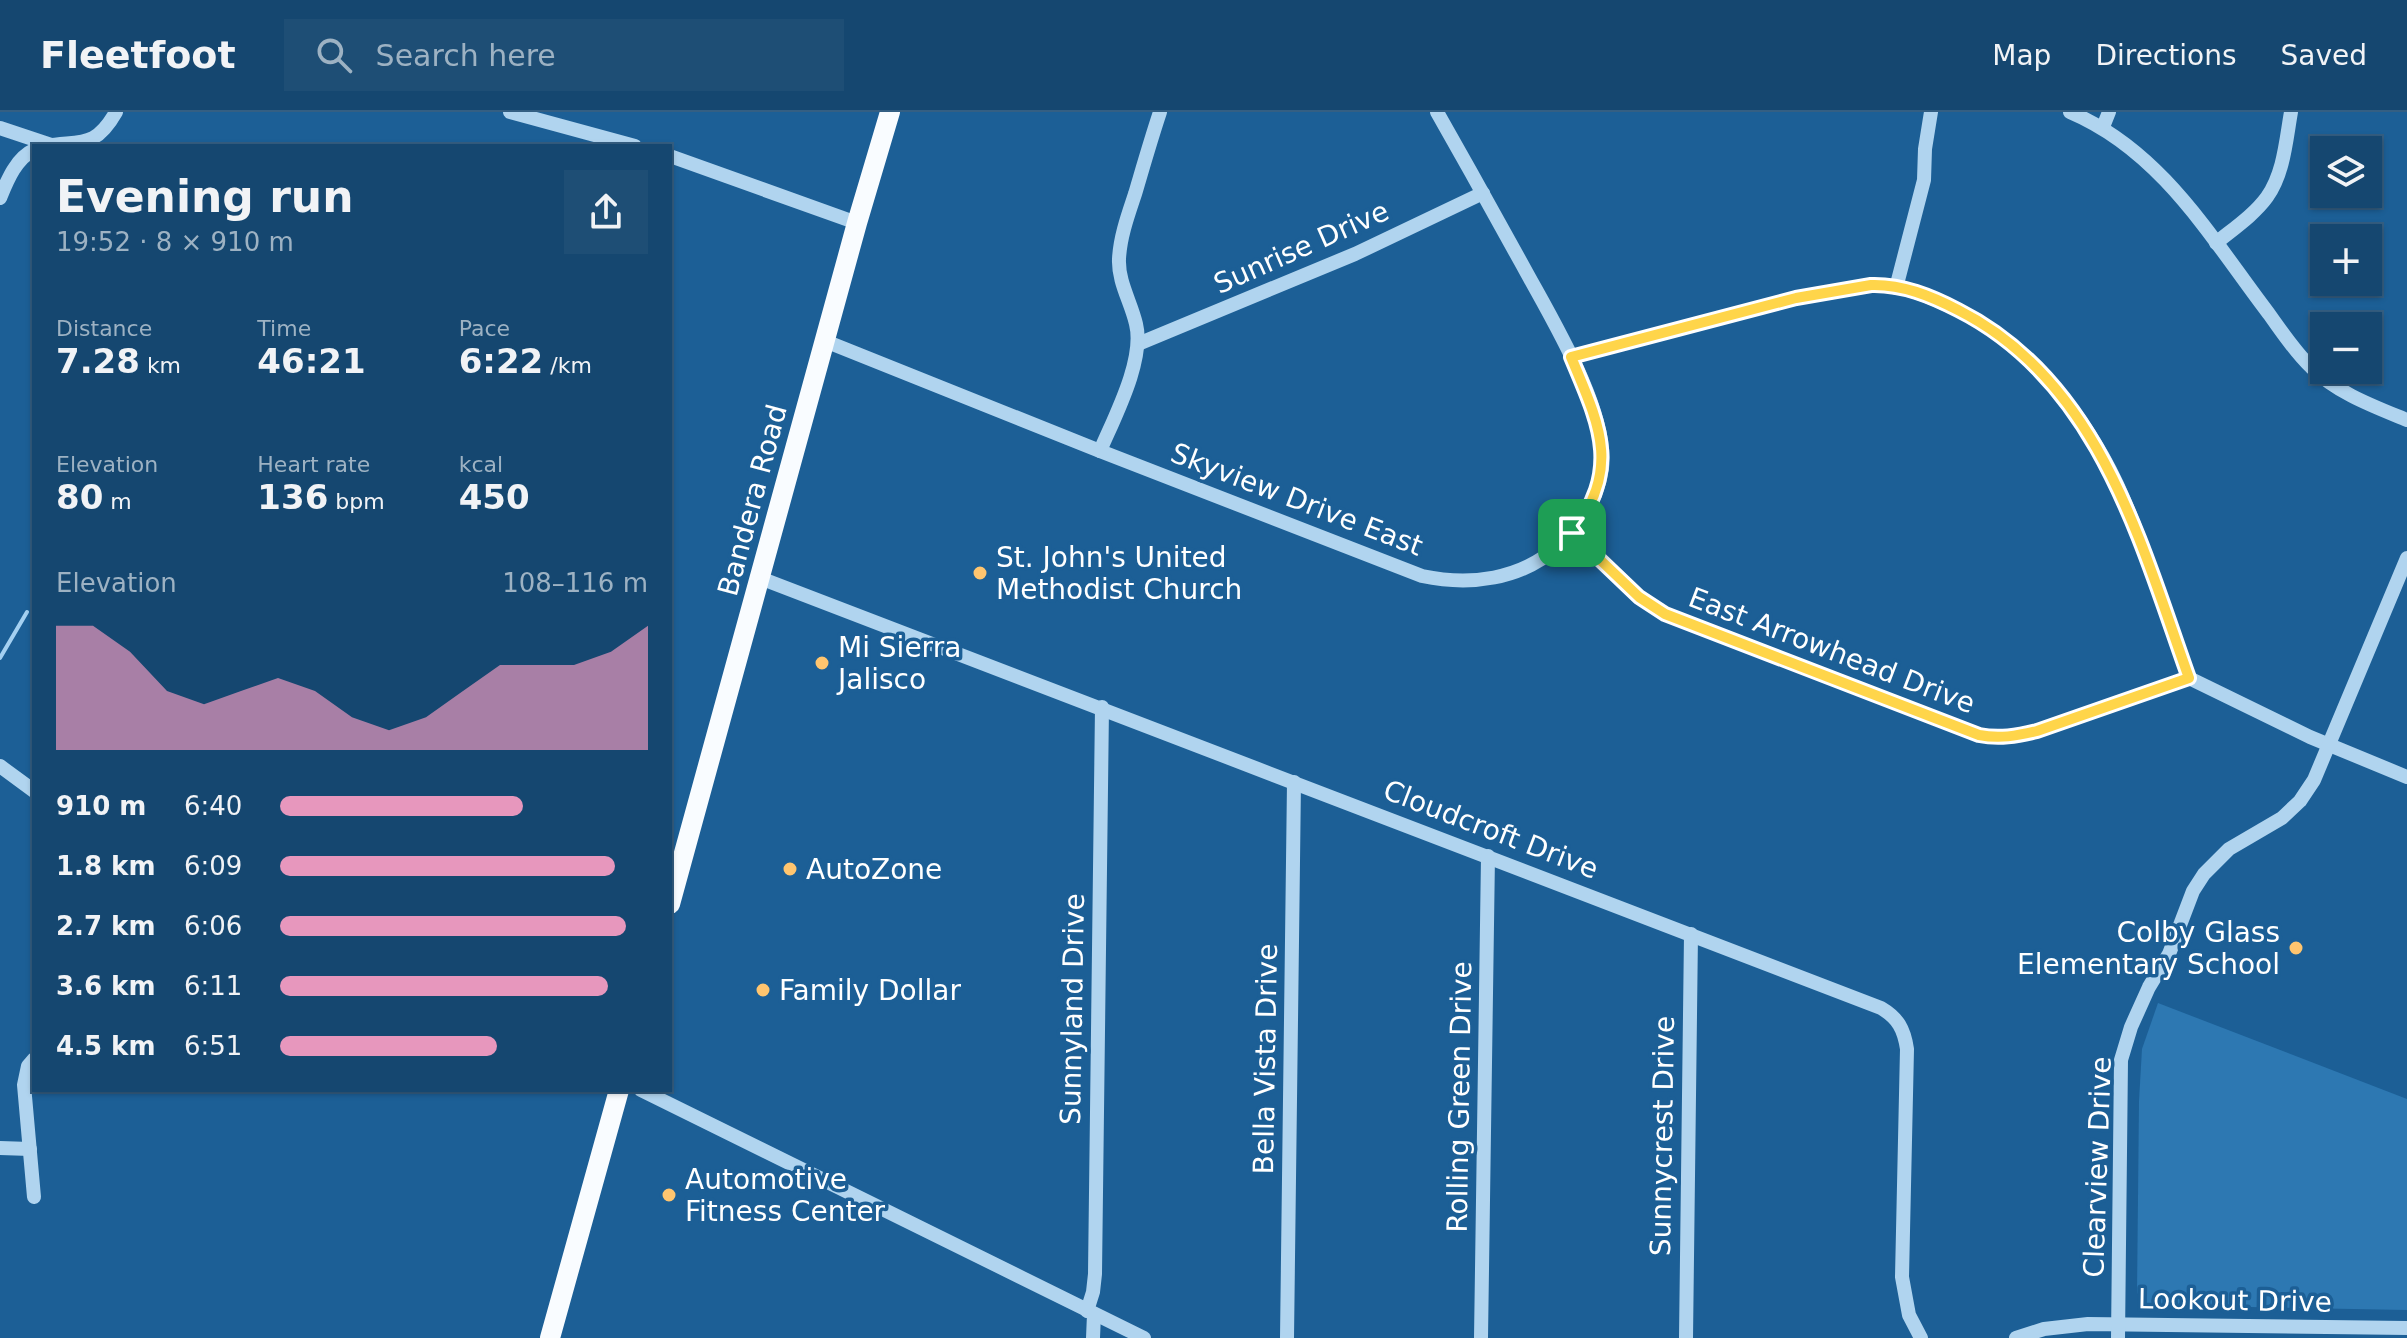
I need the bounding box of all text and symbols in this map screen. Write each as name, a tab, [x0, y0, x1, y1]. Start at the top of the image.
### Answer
search box	[284, 19, 844, 91]
text: Fleetfoot	[40, 33, 236, 77]
icon: search	[312, 33, 356, 77]
text: Search here	[376, 38, 556, 73]
text: Map	[1992, 39, 2051, 72]
text: Directions	[2095, 39, 2236, 72]
text: Saved	[2280, 39, 2367, 72]
map controls	[2310, 136, 2382, 384]
button: layers	[2310, 136, 2382, 208]
button: share	[564, 170, 648, 254]
text: Evening run	[56, 171, 353, 222]
street label: Sunrise Drive	[1209, 194, 1394, 301]
button: +	[2310, 224, 2382, 296]
text: 19:52 · 8 × 910 m	[56, 227, 294, 257]
button: −	[2310, 312, 2382, 384]
text: Distance	[56, 316, 152, 341]
text: Time	[257, 316, 311, 341]
text: Pace	[459, 316, 510, 341]
text: 7.28	[56, 341, 140, 381]
text: 46:21	[257, 341, 366, 381]
text: 6:22	[459, 341, 543, 381]
text: km	[140, 353, 181, 378]
text: /km	[543, 353, 592, 378]
street label: Bandera Road	[711, 401, 794, 600]
street label: Skyview Drive East	[1166, 436, 1427, 563]
text: Elevation	[56, 452, 158, 477]
text: Heart rate	[257, 452, 370, 477]
text: kcal	[459, 452, 503, 477]
text: 80	[56, 477, 103, 517]
text: 136	[257, 477, 328, 517]
text: 450	[459, 477, 530, 517]
text: m	[103, 489, 132, 514]
text: bpm	[328, 489, 385, 514]
pin	[1538, 499, 1606, 567]
icon: arrive	[1550, 511, 1594, 555]
place label: St. John's United Methodist Church	[996, 541, 1242, 606]
marker: St. John's United Methodist Church	[971, 564, 989, 582]
text: Elevation	[56, 568, 177, 598]
text: 108–116 m	[502, 568, 648, 598]
street label: East Arrowhead Drive	[1684, 581, 1980, 720]
place label: Mi Sierra Jalisco	[836, 631, 961, 696]
marker: Mi Sierra Jalisco	[813, 654, 831, 672]
street label: Cloudcroft Drive	[1379, 773, 1603, 886]
text: 910 m	[56, 791, 146, 821]
text: 6:40	[184, 791, 242, 821]
text: 1.8 km	[56, 851, 156, 881]
text: 6:09	[184, 851, 242, 881]
place label: AutoZone	[806, 853, 942, 886]
marker: AutoZone	[781, 860, 799, 878]
street label: Sunnyland Drive	[1054, 893, 1091, 1125]
text: 2.7 km	[56, 911, 156, 941]
text: 6:06	[184, 911, 242, 941]
place label: Colby Glass Elementary School	[2017, 916, 2280, 981]
marker: Colby Glass Elementary School	[2287, 939, 2305, 957]
street label: Bella Vista Drive	[1247, 943, 1284, 1175]
street label: Rolling Green Drive	[1441, 961, 1478, 1233]
text: 3.6 km	[56, 971, 156, 1001]
text: 6:11	[184, 971, 242, 1001]
place label: Family Dollar	[779, 974, 961, 1007]
marker: Family Dollar	[754, 981, 772, 999]
street label: Sunnycrest Drive	[1644, 1016, 1681, 1256]
text: 4.5 km	[56, 1031, 156, 1061]
text: 6:51	[184, 1031, 242, 1061]
street label: Clearview Drive	[2077, 1056, 2118, 1278]
place label: Automotive Fitness Center	[685, 1163, 886, 1228]
marker: Automotive Fitness Center	[660, 1186, 678, 1204]
street label: Lookout Drive	[2138, 1282, 2332, 1319]

